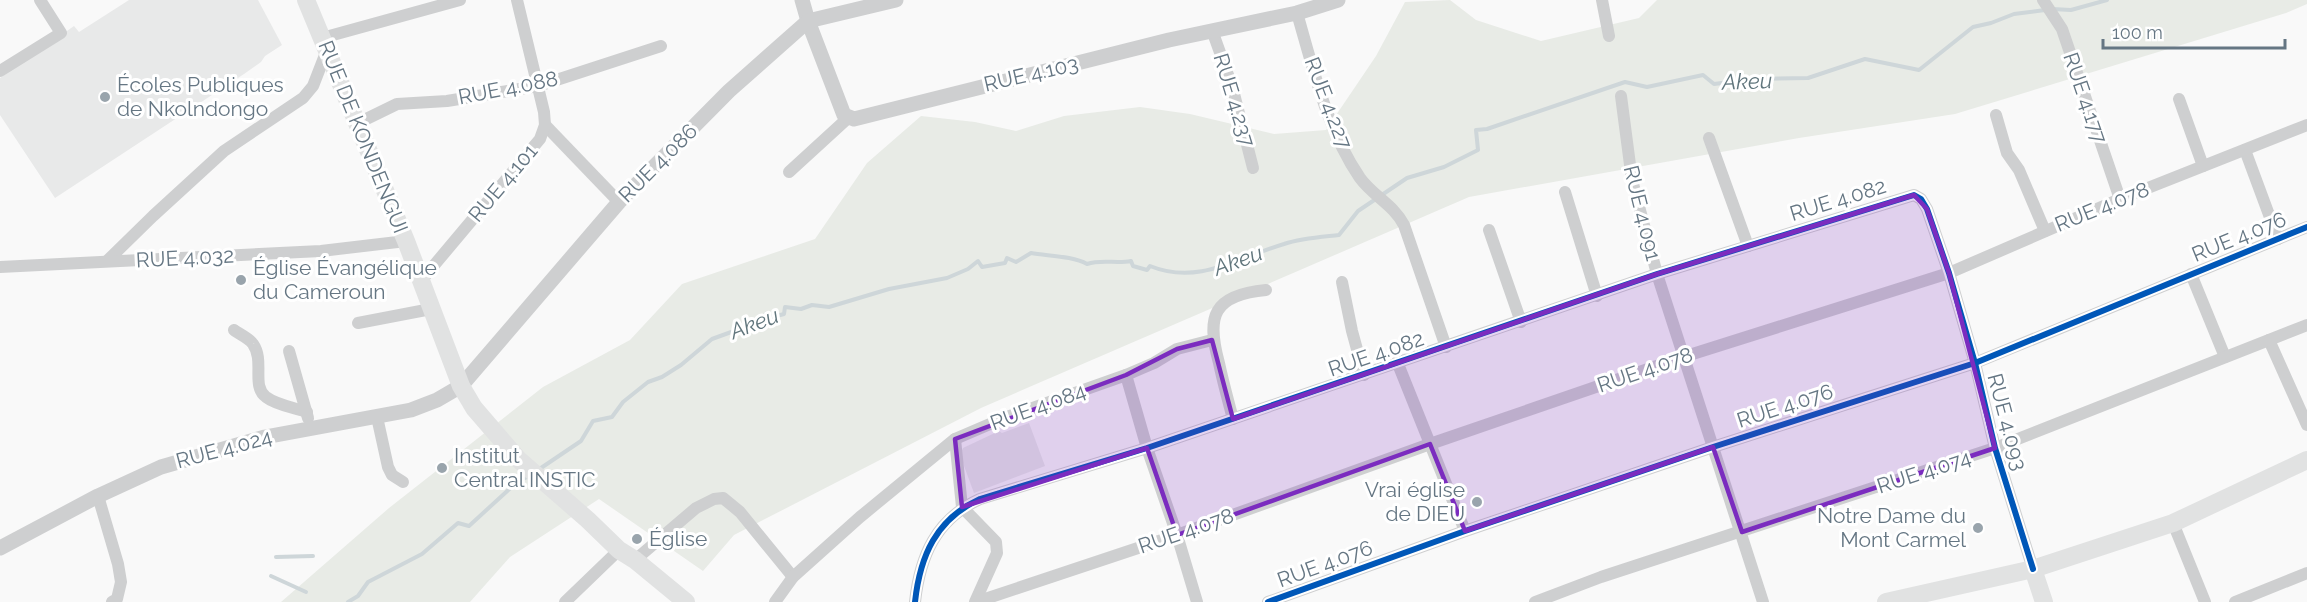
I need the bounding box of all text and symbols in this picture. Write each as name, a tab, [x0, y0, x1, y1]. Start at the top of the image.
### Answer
scale bar	[2103, 12, 2284, 50]
text: 100 m	[2112, 22, 2163, 43]
street label: RUE DE KONDENGUI	[313, 37, 414, 237]
street label: RUE 4.177	[2058, 49, 2113, 147]
street label: RUE 4.237	[1208, 50, 1261, 150]
street label: RUE 4.103	[981, 51, 1081, 97]
street label: RUE 4.227	[1300, 53, 1358, 153]
street label: RUE 4.088	[456, 66, 560, 109]
water label: Akeu	[1720, 67, 1773, 95]
place label: Écoles Publiques de Nkolndongo	[117, 72, 284, 121]
marker: Écoles Publiques de Nkolndongo	[98, 90, 112, 104]
street label: RUE 4.086	[613, 118, 702, 207]
street label: RUE 4.101	[463, 139, 542, 227]
street label: RUE 4.091	[1619, 163, 1666, 263]
street label: RUE 4.082	[1787, 173, 1889, 226]
street label: RUE 4.078	[2051, 176, 2153, 237]
street label: RUE 4.076	[2188, 206, 2290, 267]
water label: Akeu	[1209, 239, 1266, 281]
street label: RUE 4.032	[135, 242, 235, 273]
place label: Église Évangélique du Cameroun	[253, 255, 437, 304]
marker: Église Évangélique du Cameroun	[234, 273, 248, 287]
water label: Akeu	[725, 302, 782, 345]
street label: RUE 4.082	[1325, 326, 1427, 382]
street label: RUE 4.078	[1594, 342, 1696, 398]
street label: RUE 4.093	[1983, 371, 2032, 473]
street label: RUE 4.084	[987, 378, 1089, 435]
street label: RUE 4.076	[1734, 378, 1836, 433]
street label: RUE 4.024	[173, 424, 275, 473]
place label: Institut Central INSTIC	[454, 443, 596, 492]
street label: RUE 4.074	[1874, 445, 1974, 498]
marker: Institut Central INSTIC	[435, 461, 449, 475]
place label: Vrai église de DIEU	[1365, 477, 1465, 526]
marker: Vrai église de DIEU	[1470, 495, 1484, 509]
street label: RUE 4.078	[1135, 503, 1237, 559]
place label: Notre Dame du Mont Carmel	[1817, 503, 1966, 552]
marker: Notre Dame du Mont Carmel	[1971, 521, 1985, 535]
place label: Église	[649, 526, 707, 551]
marker: Église	[630, 532, 644, 546]
street label: RUE 4.076	[1274, 535, 1376, 592]

